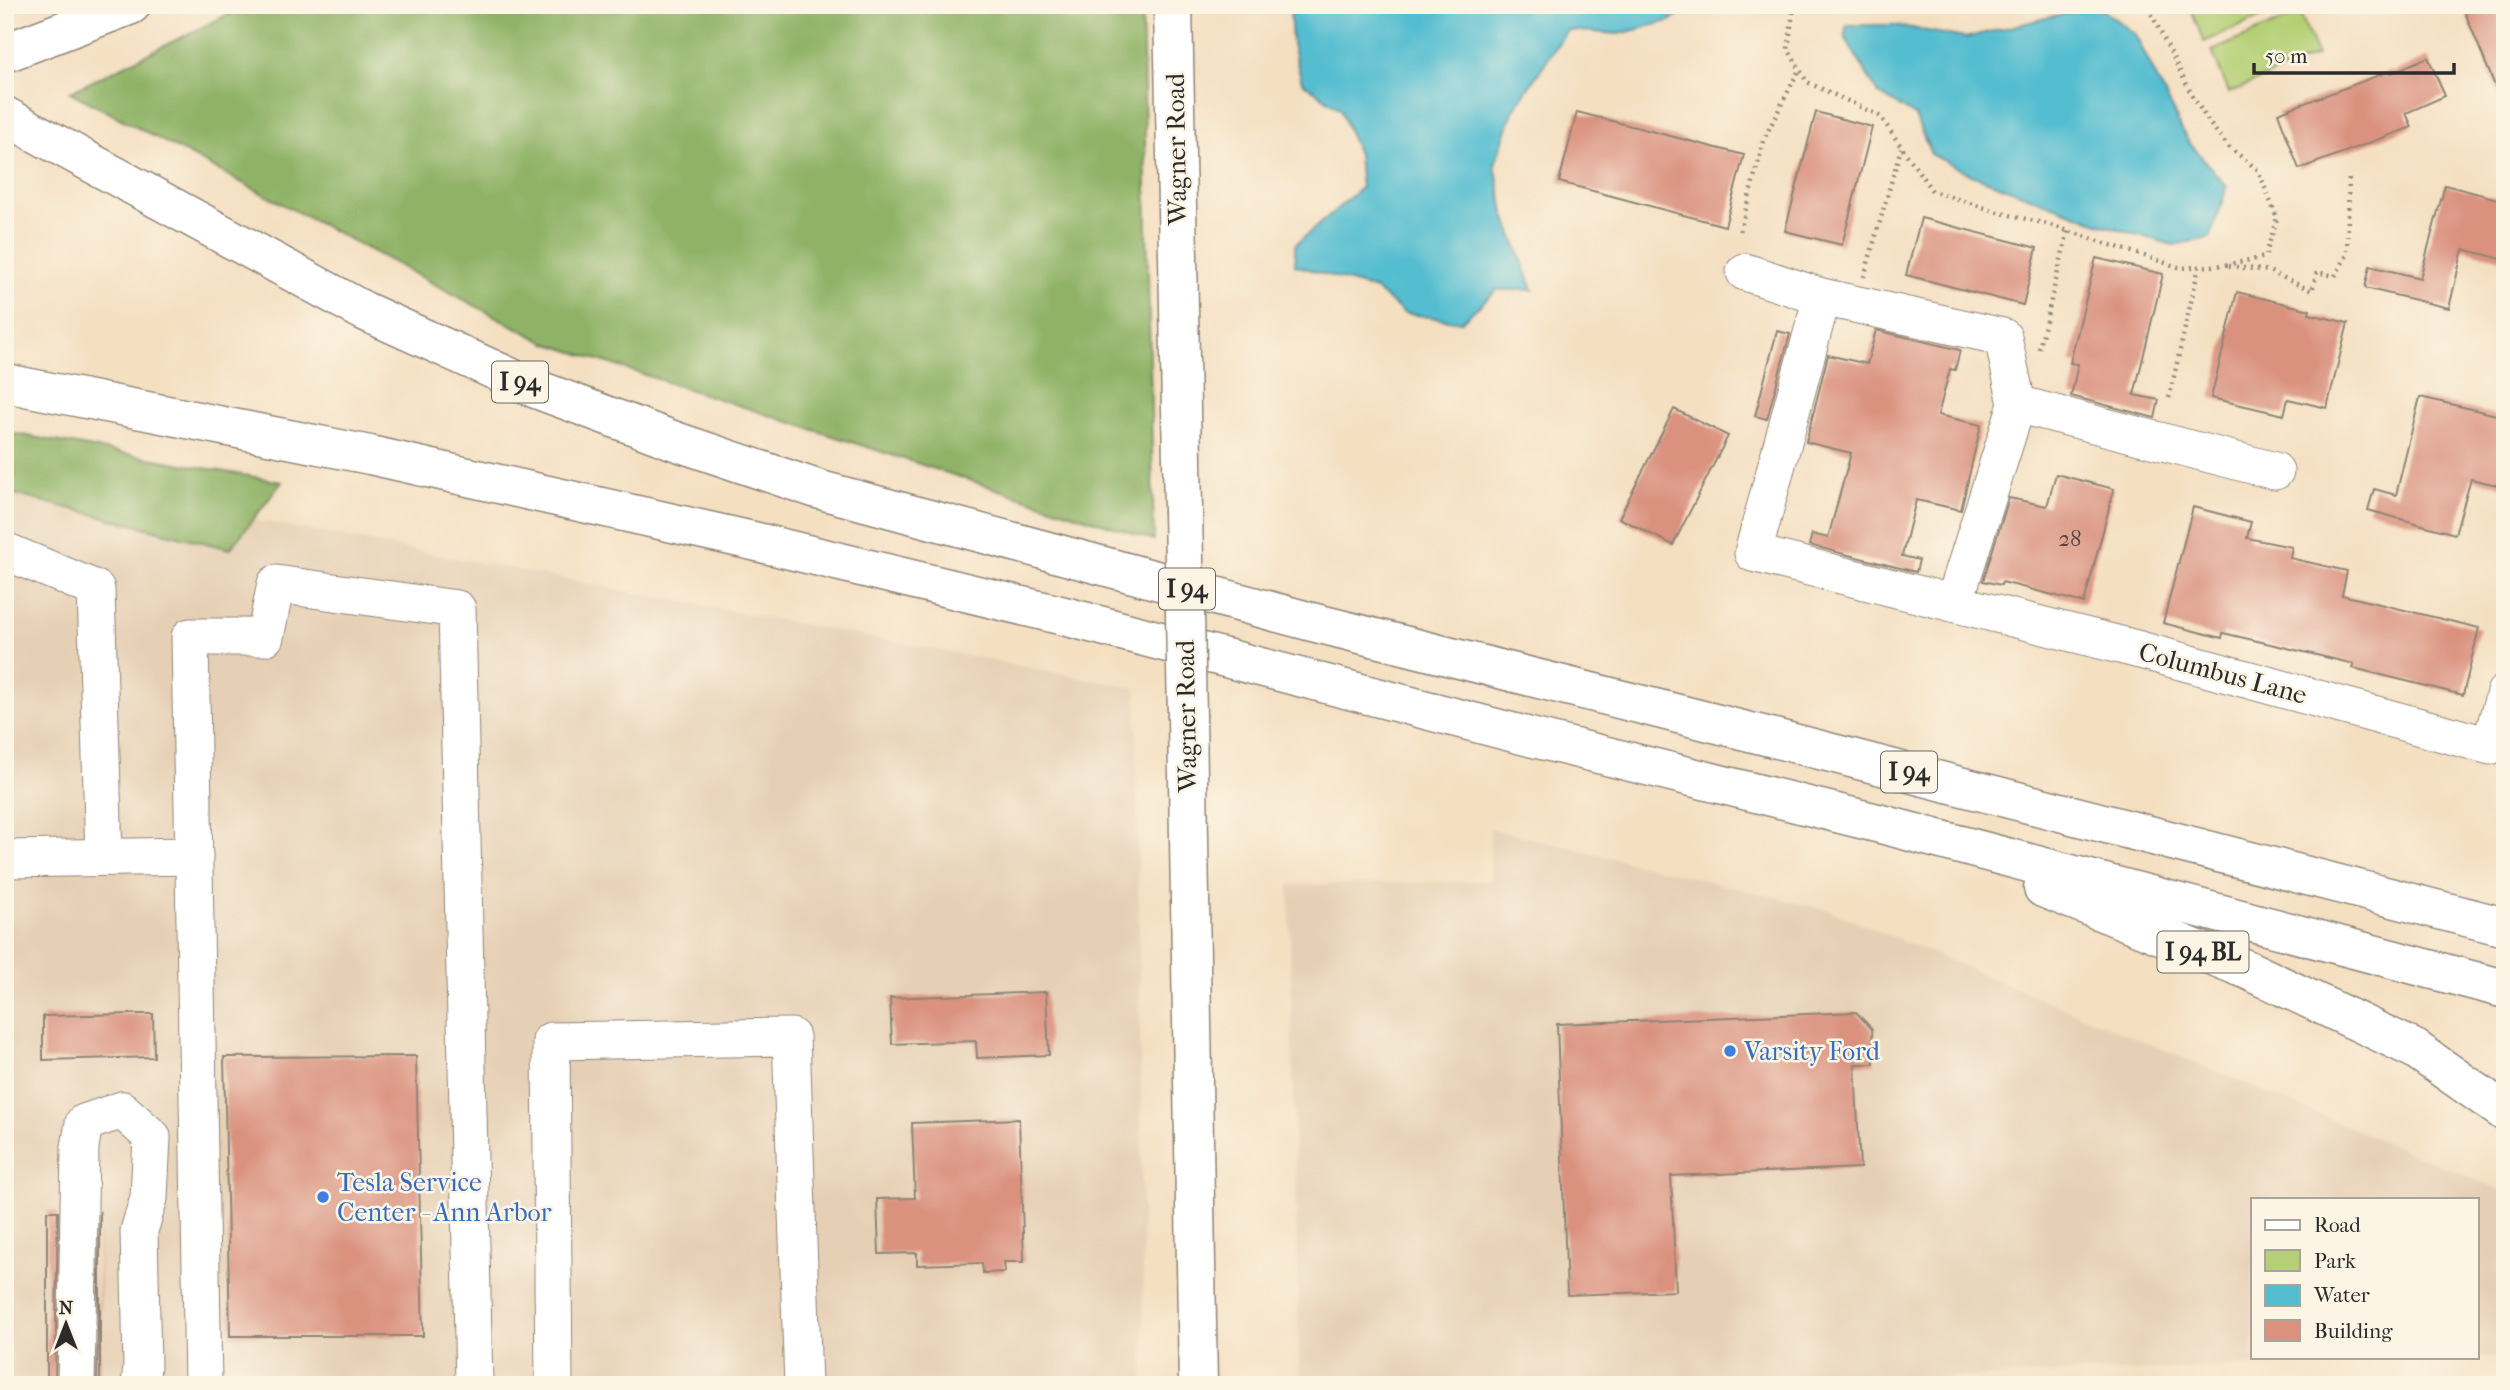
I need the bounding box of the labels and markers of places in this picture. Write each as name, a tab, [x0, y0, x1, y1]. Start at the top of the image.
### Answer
place label: Varsity Ford	[1743, 1036, 1881, 1067]
marker: Varsity Ford	[1722, 1043, 1738, 1059]
place label: Tesla Service Center - Ann Arbor	[337, 1167, 552, 1228]
marker: Tesla Service Center - Ann Arbor	[315, 1189, 331, 1205]

